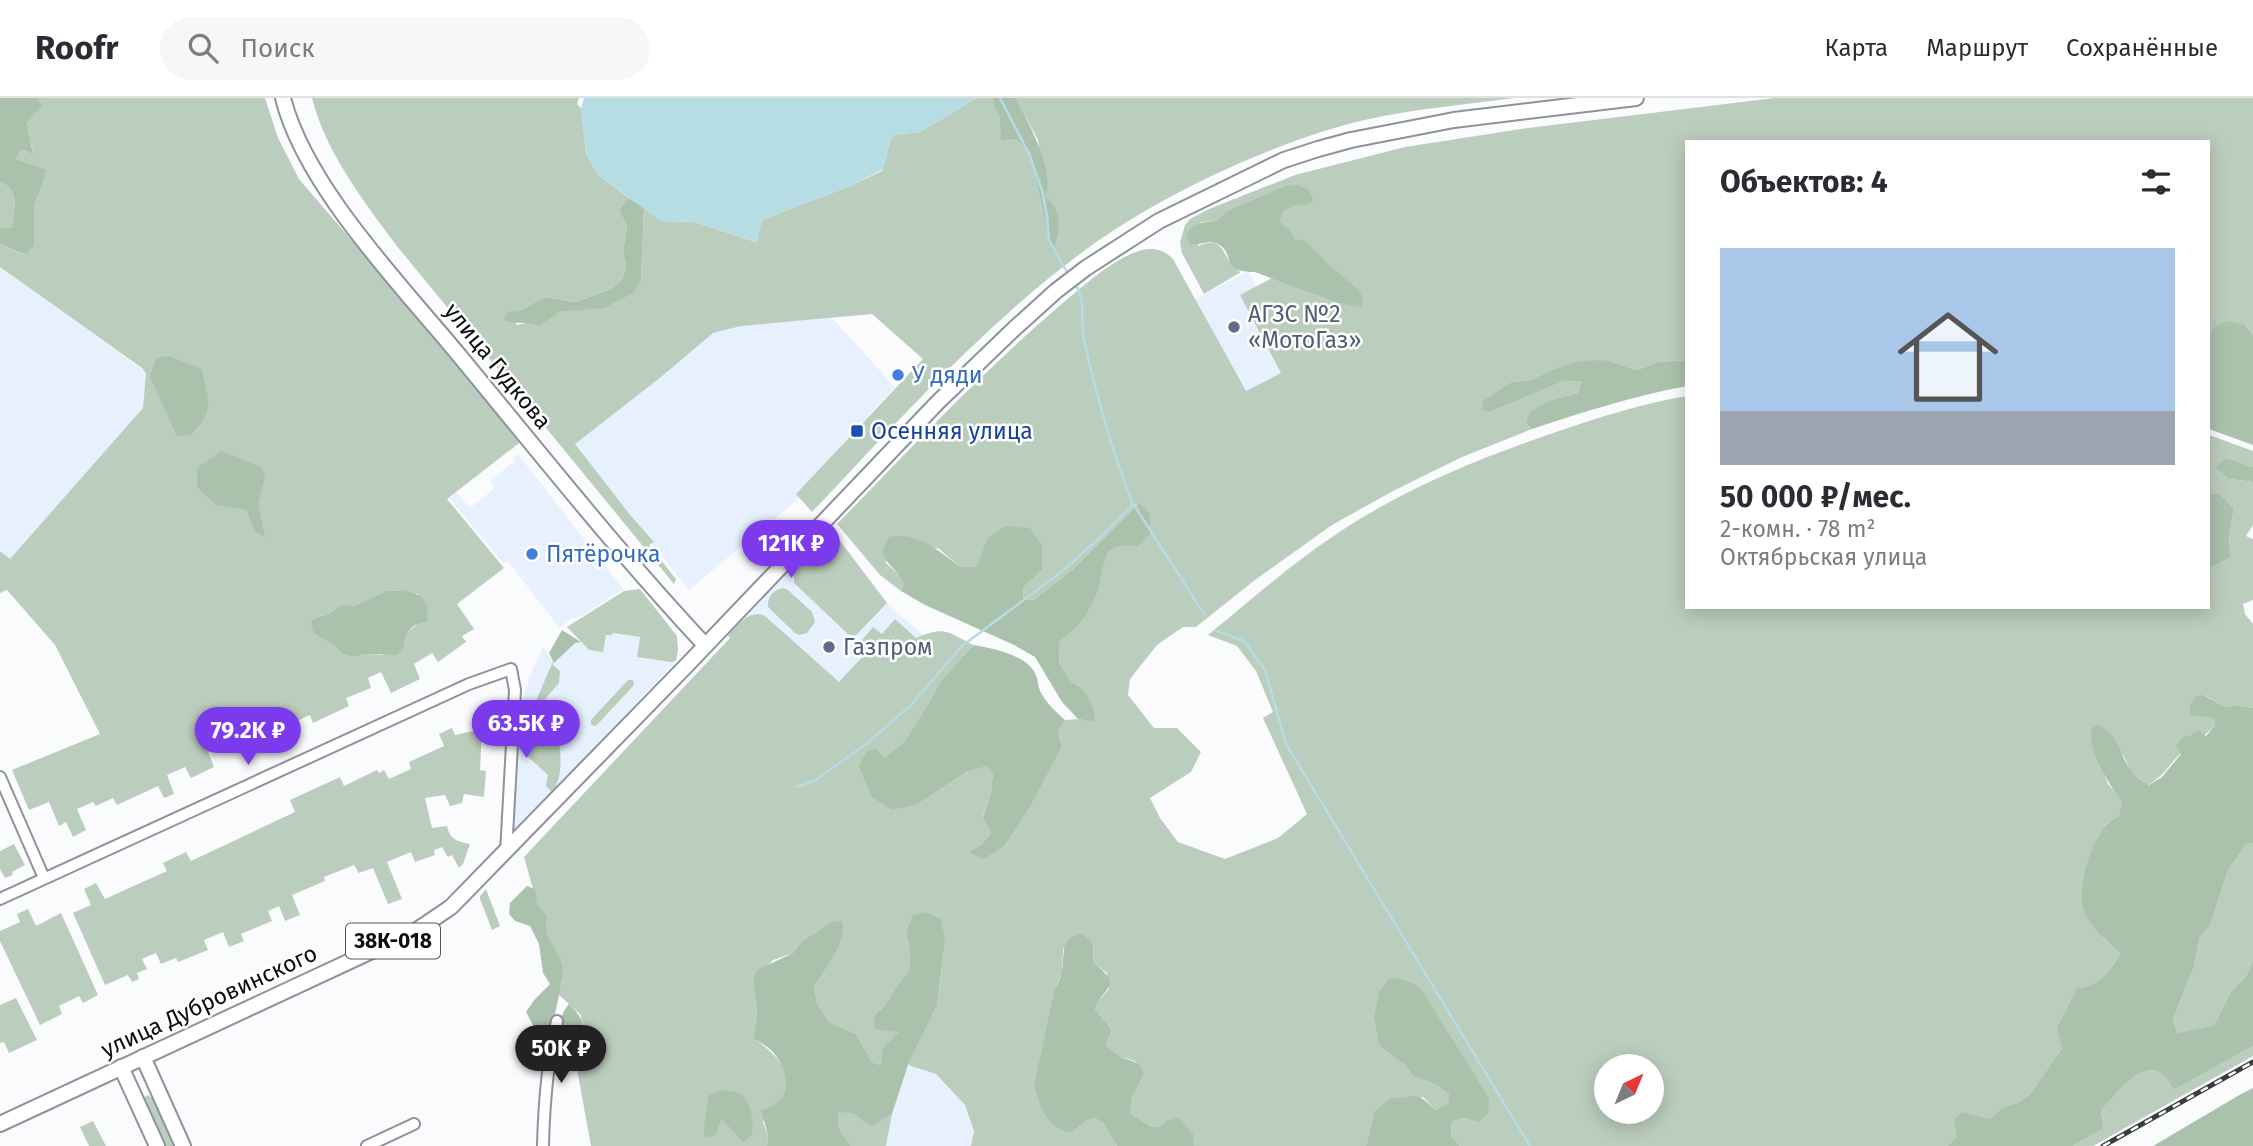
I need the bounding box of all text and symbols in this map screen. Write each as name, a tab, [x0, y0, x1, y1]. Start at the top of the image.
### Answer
search box	[160, 17, 650, 80]
text: Roofr	[35, 28, 118, 68]
icon: search	[184, 29, 222, 67]
text: Поиск	[240, 33, 315, 64]
text: Карта	[1825, 34, 1888, 62]
text: Маршрут	[1926, 34, 2028, 62]
text: Сохранённые	[2066, 34, 2218, 62]
icon: filters	[2137, 163, 2175, 201]
text: Объектов: 4	[1720, 164, 1888, 200]
icon: home	[1885, 294, 2011, 420]
street label: улица Гудкова	[439, 297, 557, 435]
place label: АГЗС №2 «МотоГаз»	[1248, 300, 1362, 354]
marker: АГЗС №2 «МотоГаз»	[1226, 319, 1242, 335]
place label: У дяди	[912, 361, 983, 389]
marker: У дяди	[890, 367, 906, 383]
place label: Осенняя улица	[871, 417, 1033, 445]
marker: Осенняя улица	[849, 423, 865, 439]
text: 50 000 ₽/мес.	[1720, 479, 1911, 515]
text: 2-комн. · 78 m²	[1720, 515, 1875, 543]
pin: 121K ₽	[734, 520, 848, 580]
text: 121K ₽	[758, 529, 824, 557]
place label: Пятёрочка	[546, 540, 660, 568]
text: Октябрьская улица	[1720, 543, 1927, 571]
marker: Пятёрочка	[524, 546, 540, 562]
place label: Газпром	[843, 633, 933, 661]
marker: Газпром	[821, 639, 837, 655]
pin: 63.5K ₽	[461, 700, 591, 760]
pin: 79.2K ₽	[183, 708, 313, 767]
text: 63.5K ₽	[488, 709, 564, 737]
text: 79.2K ₽	[211, 716, 285, 744]
road number: 38К-018	[346, 924, 440, 958]
street label: улица Дубровинского	[97, 939, 321, 1063]
pin: 50K ₽	[512, 1026, 610, 1085]
text: 50K ₽	[531, 1034, 591, 1062]
north arrow	[1594, 1054, 1664, 1124]
map controls	[1594, 1054, 1664, 1124]

